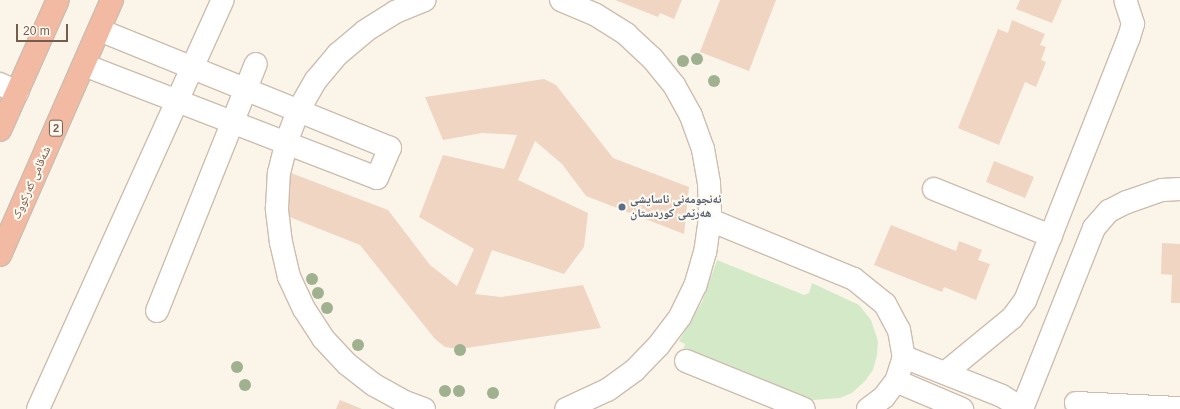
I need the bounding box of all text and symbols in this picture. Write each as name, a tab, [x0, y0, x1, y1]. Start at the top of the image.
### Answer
scale bar	[18, 16, 70, 42]
text: 20 m	[23, 24, 50, 38]
road number: 2	[48, 119, 64, 137]
street label: شەقامی کەرکووک	[9, 144, 55, 222]
place label: ئەنجومەنی ئاسایشی هەرێمی کوردستان	[630, 193, 721, 221]
marker: ئەنجومەنی ئاسایشی هەرێمی کوردستان	[617, 202, 627, 212]

